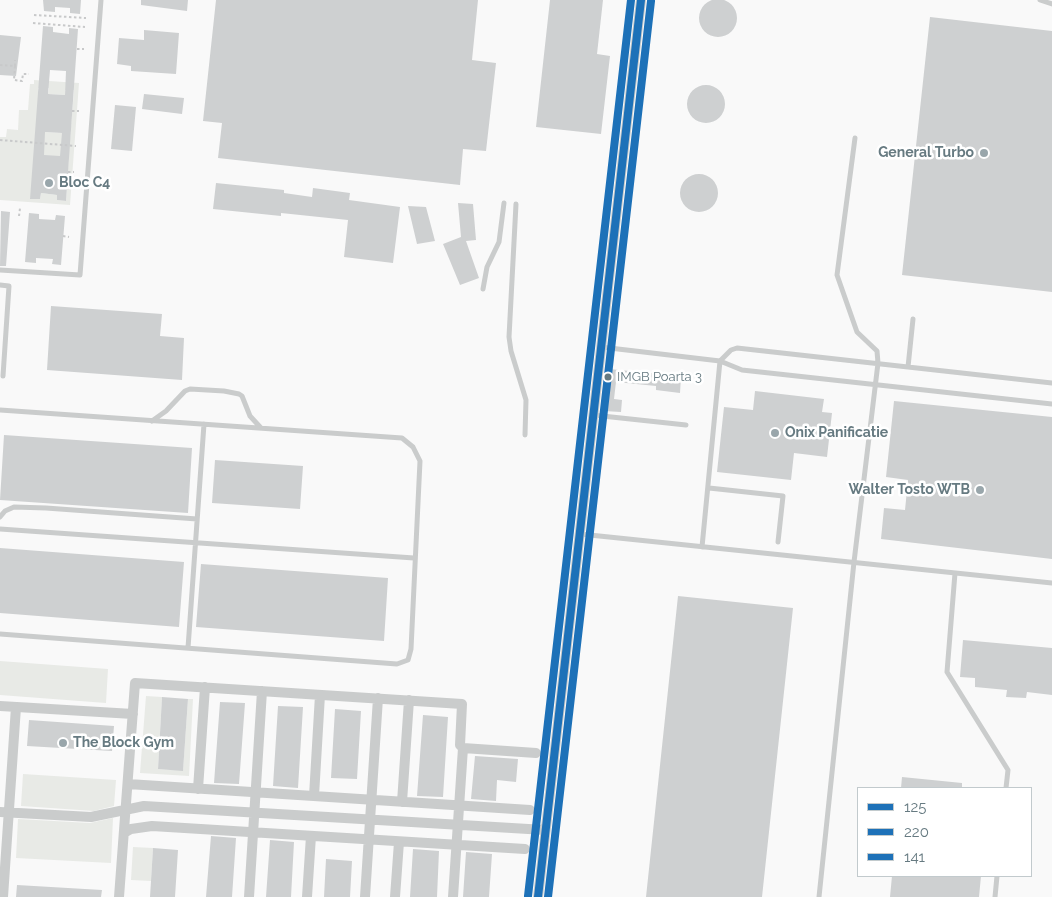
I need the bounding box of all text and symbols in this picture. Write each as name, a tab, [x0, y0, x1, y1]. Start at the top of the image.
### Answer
place label: General Turbo	[878, 145, 974, 161]
marker: General Turbo	[978, 147, 990, 159]
place label: Bloc C4	[59, 175, 110, 191]
marker: Bloc C4	[43, 177, 55, 189]
place label: IMGB Poarta 3	[617, 369, 702, 385]
marker: IMGB Poarta 3	[603, 372, 613, 382]
place label: Onix Panificatie	[785, 425, 888, 441]
marker: Onix Panificatie	[769, 427, 781, 439]
place label: Walter Tosto WTB	[849, 482, 970, 498]
marker: Walter Tosto WTB	[974, 484, 986, 496]
place label: The Block Gym	[73, 735, 174, 751]
marker: The Block Gym	[57, 737, 69, 749]
legend	[857, 787, 1032, 877]
text: 125	[904, 798, 926, 816]
text: 220	[904, 823, 929, 841]
text: 141	[904, 848, 925, 866]

